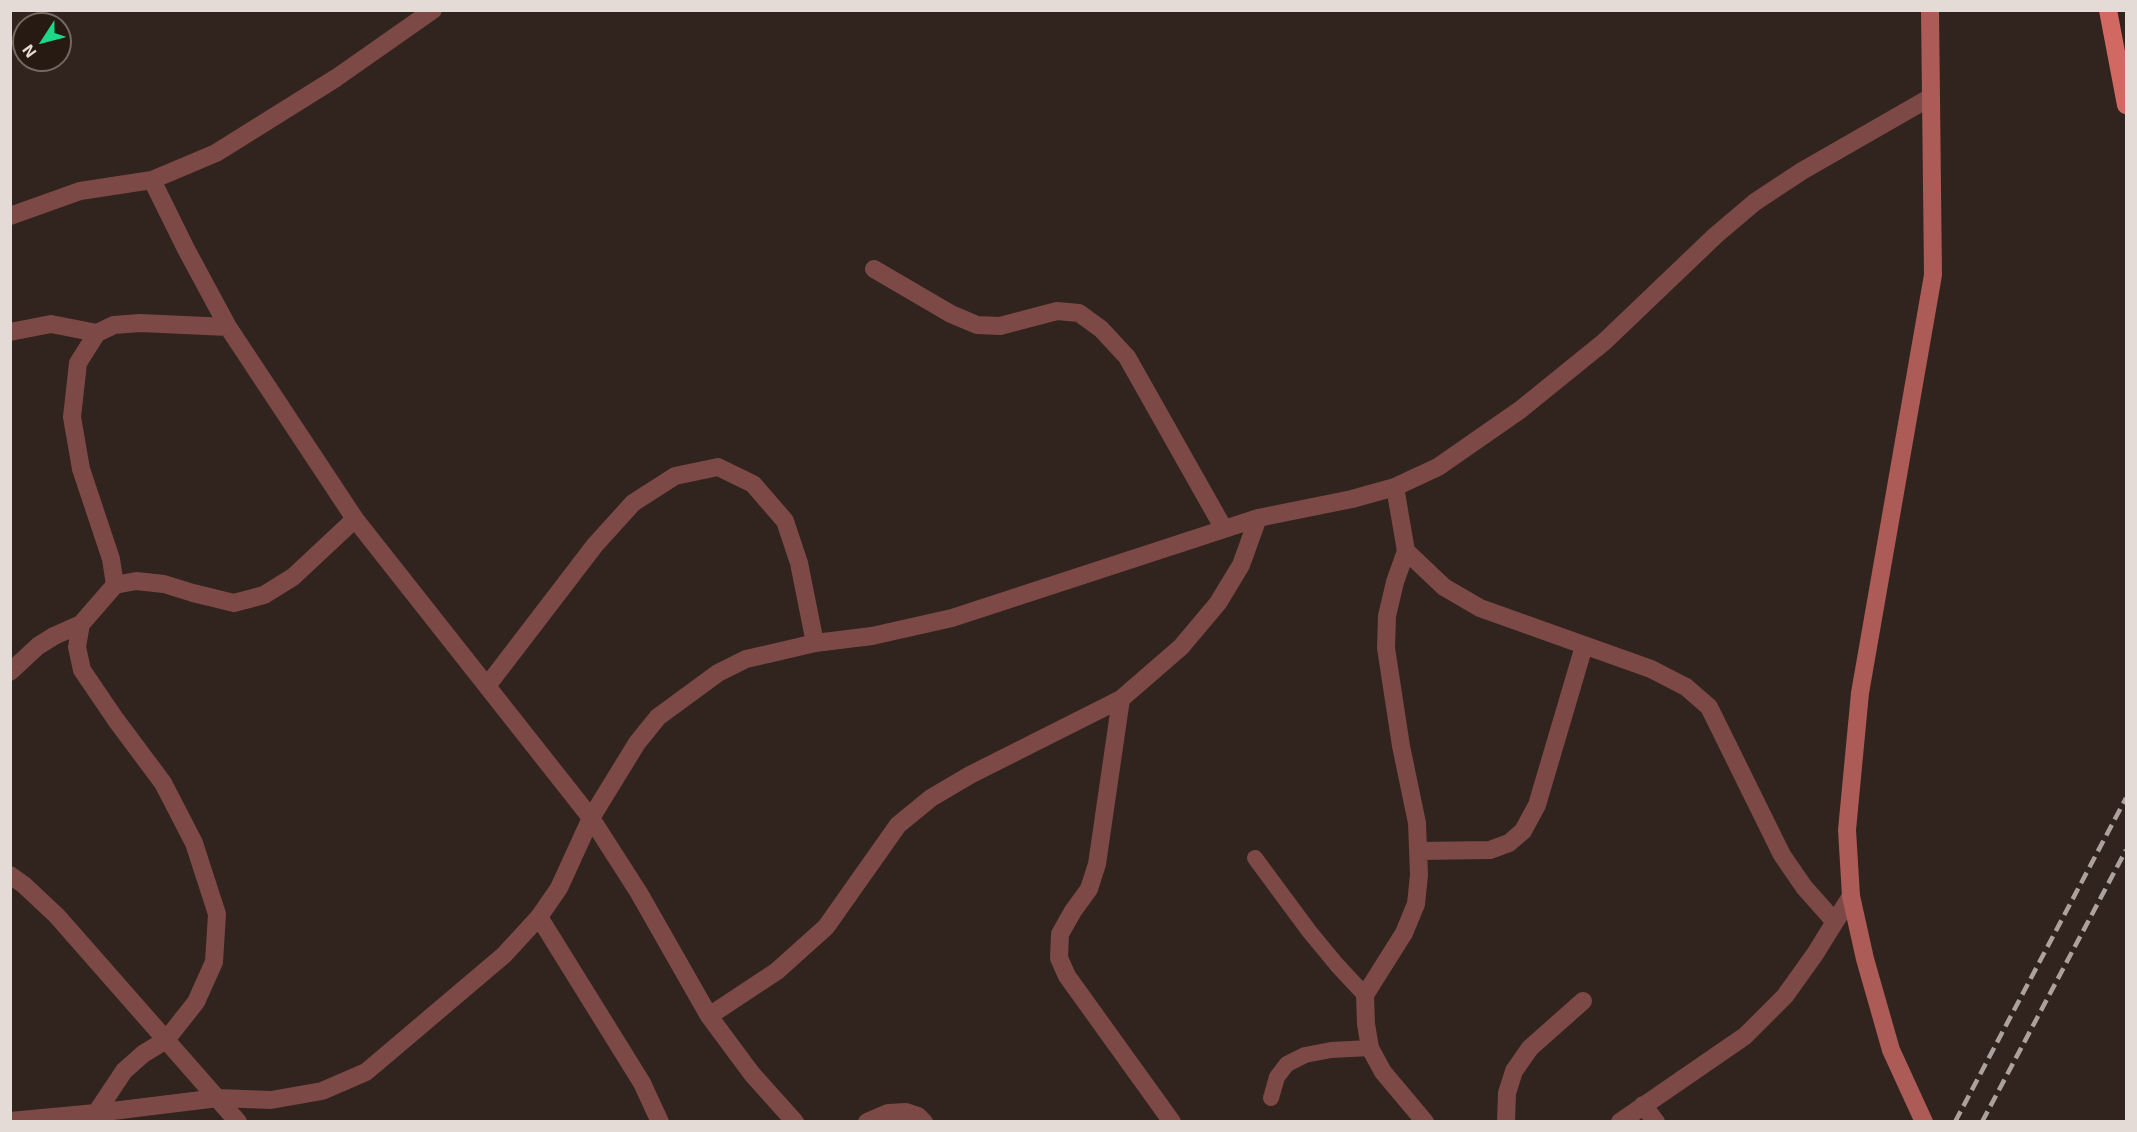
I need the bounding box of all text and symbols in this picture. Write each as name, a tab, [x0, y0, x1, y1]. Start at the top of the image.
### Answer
north arrow	[12, 12, 72, 72]
text: N	[18, 41, 40, 62]

